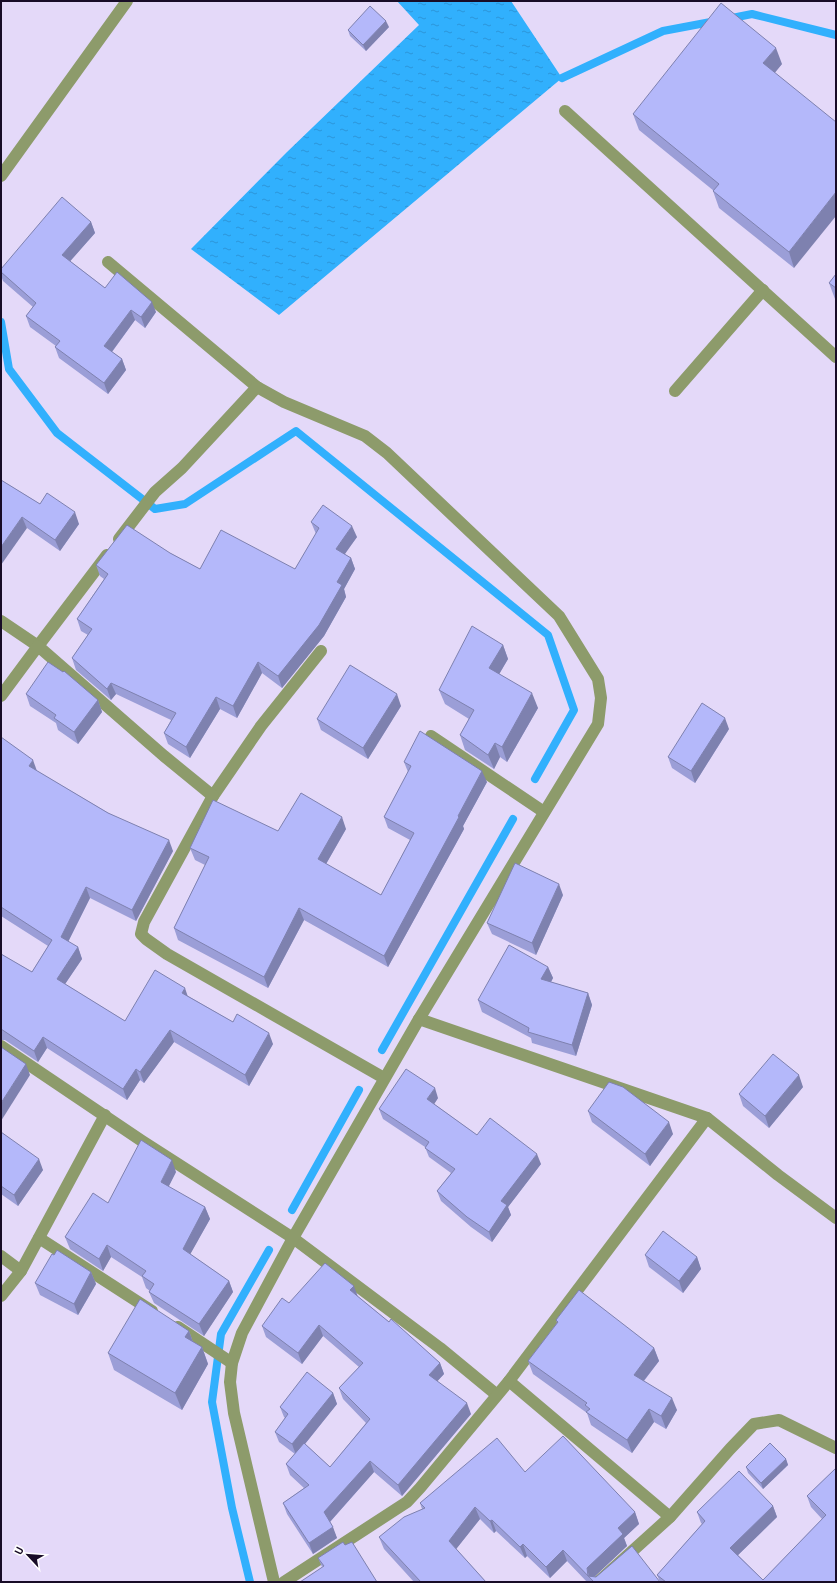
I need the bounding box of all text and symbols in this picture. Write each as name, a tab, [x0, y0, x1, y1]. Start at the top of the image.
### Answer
north arrow	[8, 1535, 48, 1575]
text: U	[11, 1544, 27, 1557]

